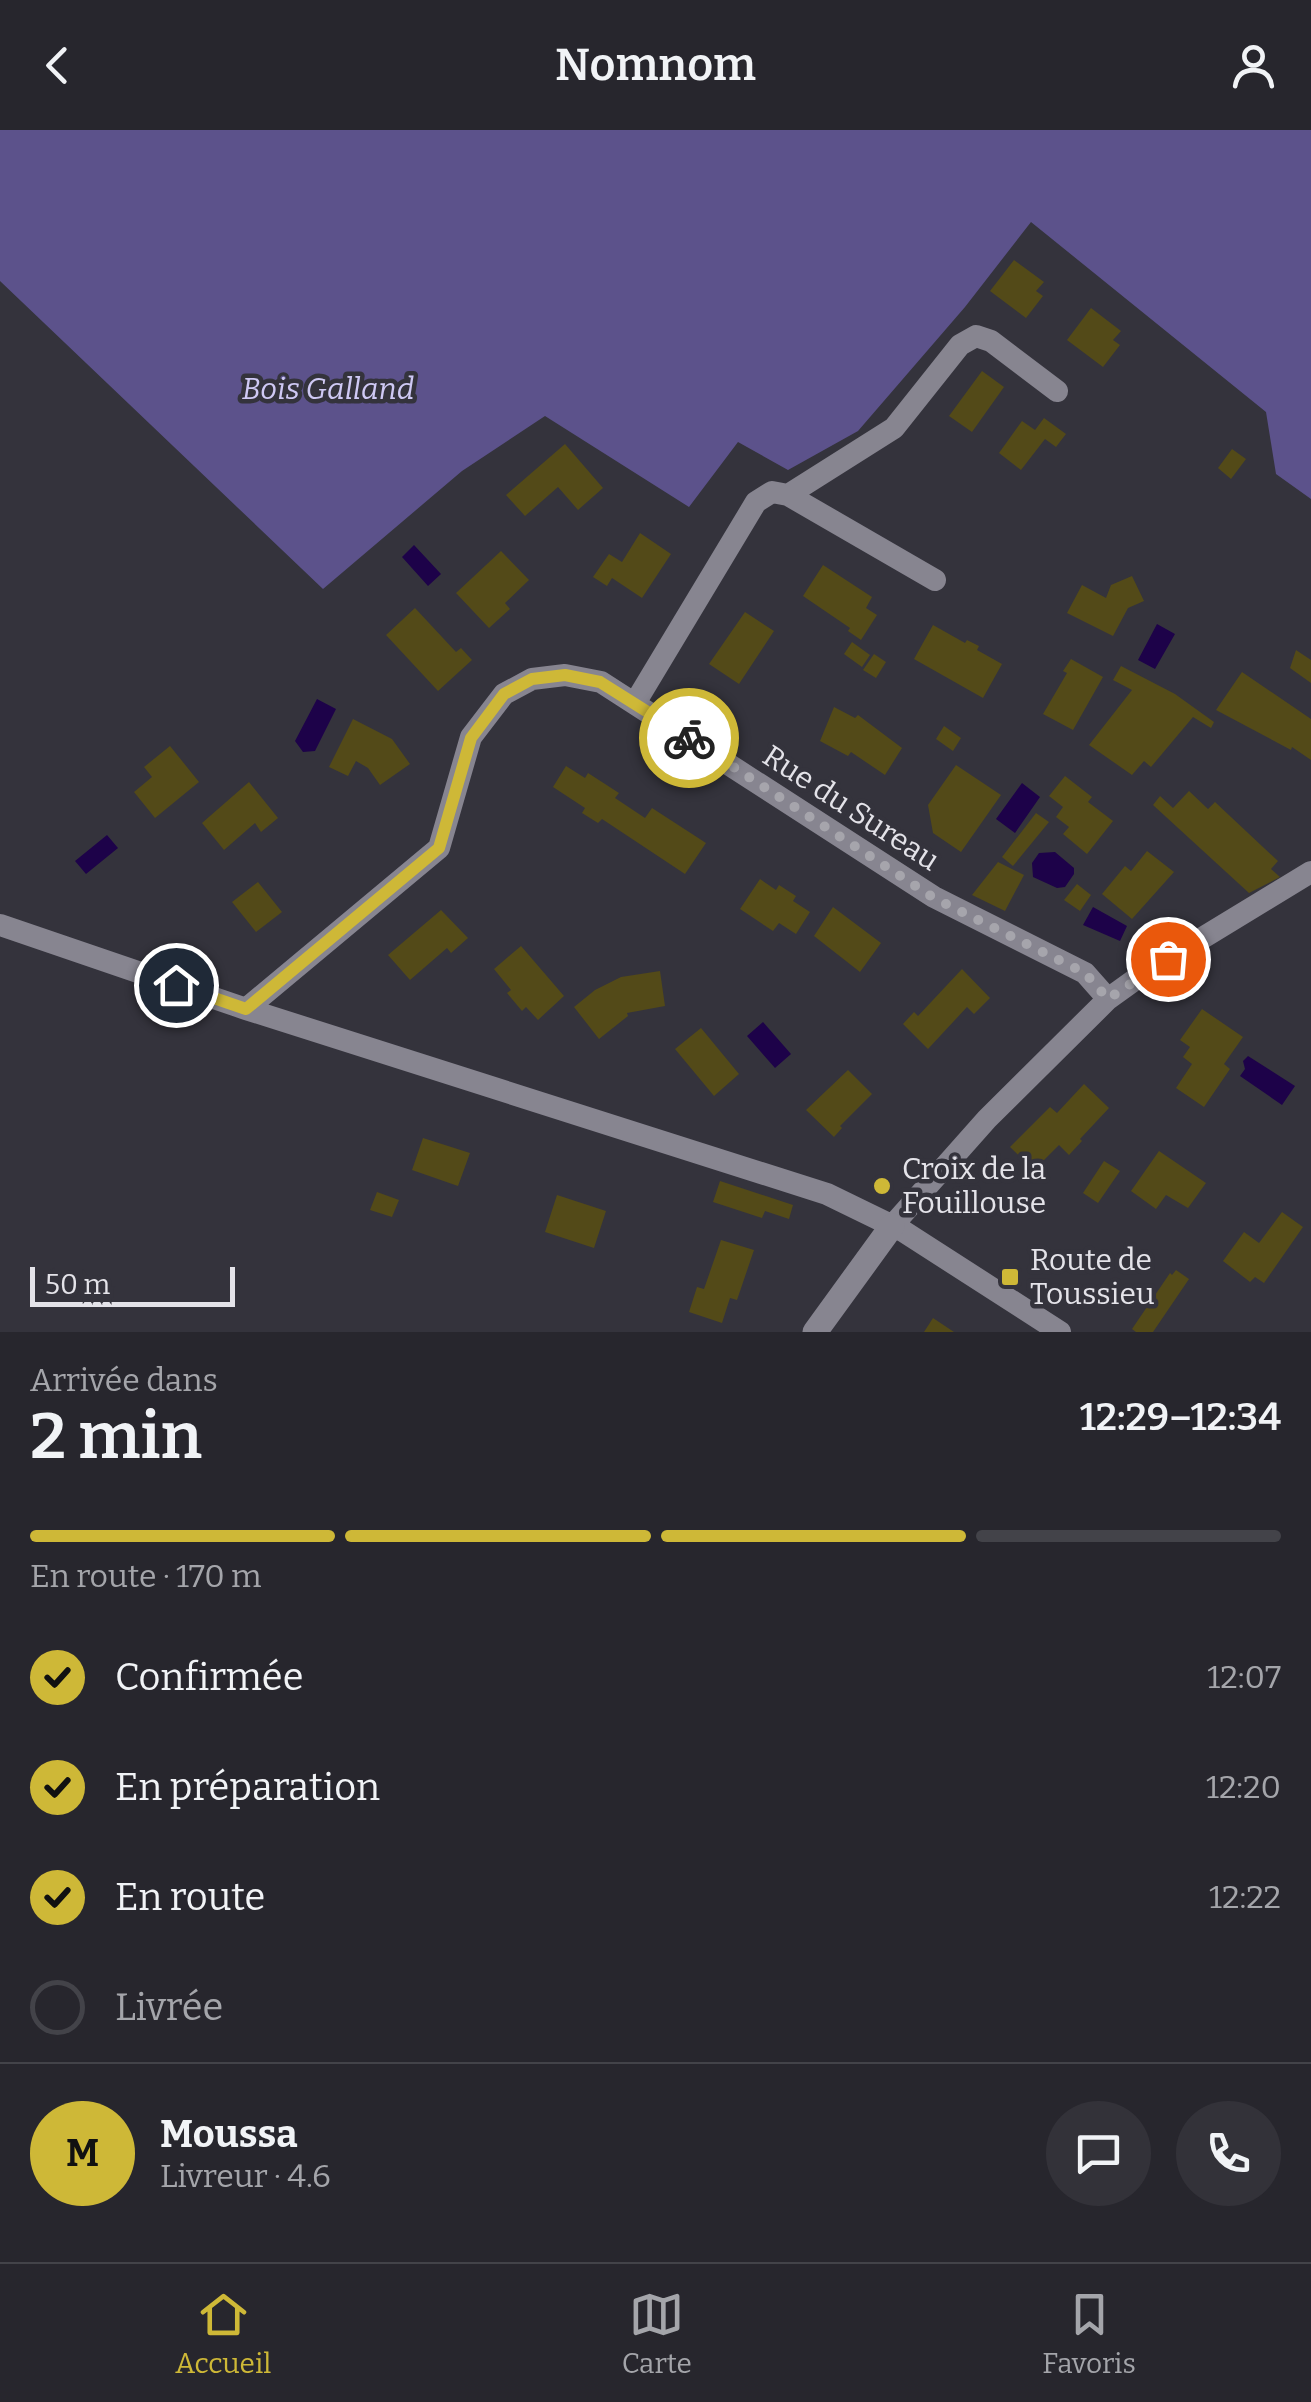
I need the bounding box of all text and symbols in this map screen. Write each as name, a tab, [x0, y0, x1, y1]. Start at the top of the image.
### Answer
icon: back	[30, 38, 85, 93]
text: Nomnom	[555, 38, 756, 92]
icon: person	[1226, 38, 1281, 93]
park label: Bois Galland	[242, 371, 414, 407]
courier	[639, 688, 739, 788]
icon: bike	[662, 711, 717, 766]
street label: Rue du Sureau	[756, 738, 946, 878]
pin	[1126, 917, 1211, 1002]
icon: bag	[1141, 932, 1196, 987]
pin	[134, 943, 219, 1028]
icon: home	[149, 958, 204, 1013]
place label: Croix de la Fouillouse	[902, 1151, 1046, 1221]
marker: Croix de la Fouillouse	[871, 1175, 893, 1197]
place label: Route de Toussieu	[1030, 1242, 1155, 1312]
scale bar	[30, 1262, 235, 1306]
marker: Route de Toussieu	[999, 1266, 1021, 1288]
text: 50 m	[45, 1268, 110, 1301]
text: Arrivée dans	[30, 1361, 218, 1399]
text: 12:29–12:34	[1080, 1394, 1281, 1440]
text: 2 min	[30, 1397, 202, 1475]
text: En route · 170 m	[30, 1557, 262, 1595]
icon: check	[30, 1650, 85, 1705]
text: Confirmée	[115, 1654, 303, 1700]
text: 12:07	[1207, 1658, 1281, 1696]
icon: check	[30, 1760, 85, 1815]
text: En préparation	[115, 1764, 380, 1810]
text: 12:20	[1206, 1768, 1281, 1806]
icon: check	[30, 1870, 85, 1925]
text: En route	[115, 1874, 265, 1920]
text: 12:22	[1209, 1878, 1281, 1916]
text: Livrée	[115, 1984, 223, 2030]
button: chat	[1046, 2101, 1151, 2206]
button: phone	[1176, 2101, 1281, 2206]
text: Moussa	[160, 2111, 298, 2157]
text: M	[66, 2130, 99, 2176]
text: Livreur · 4.6	[160, 2157, 331, 2195]
tab: Accueil	[175, 2287, 271, 2380]
tab: Carte	[622, 2287, 692, 2380]
tab: Favoris	[1042, 2287, 1136, 2380]

